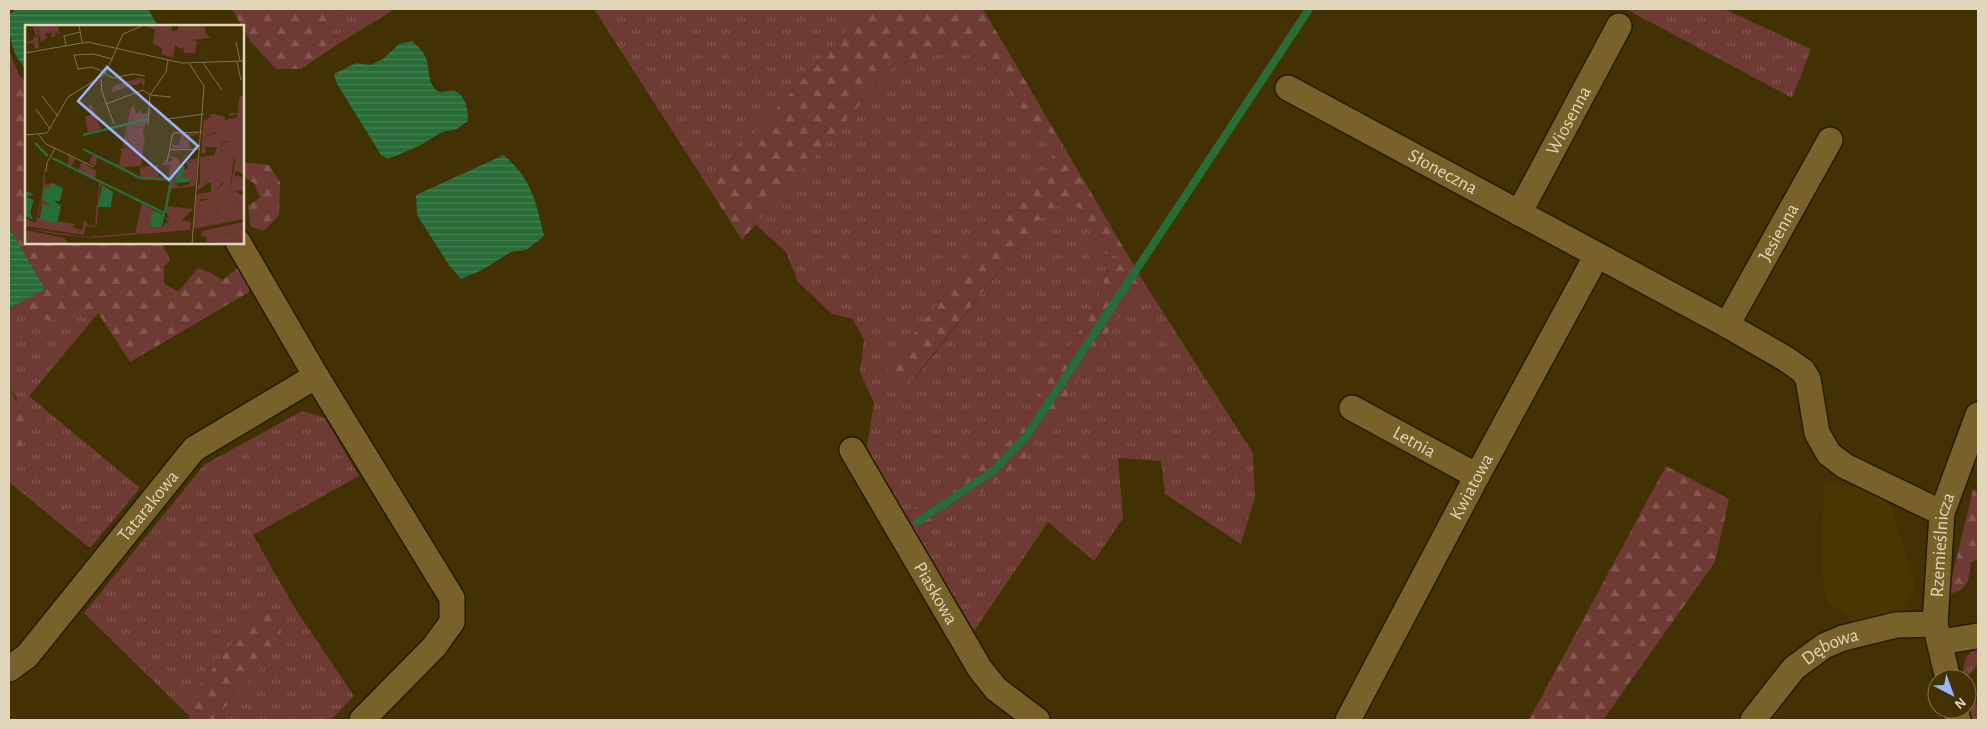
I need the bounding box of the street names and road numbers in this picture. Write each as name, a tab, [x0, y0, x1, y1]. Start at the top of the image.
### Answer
street label: Wiosenna	[1542, 83, 1595, 158]
street label: Słoneczna	[1405, 145, 1481, 198]
street label: Jesienna	[1755, 200, 1802, 264]
street label: Letnia	[1390, 423, 1439, 461]
street label: Kwiatowa	[1446, 450, 1497, 523]
street label: Tatarakowa	[114, 467, 182, 545]
street label: Rzemieślnicza	[1927, 490, 1958, 598]
street label: Piaskowa	[910, 559, 962, 628]
street label: Dębowa	[1798, 625, 1861, 668]

